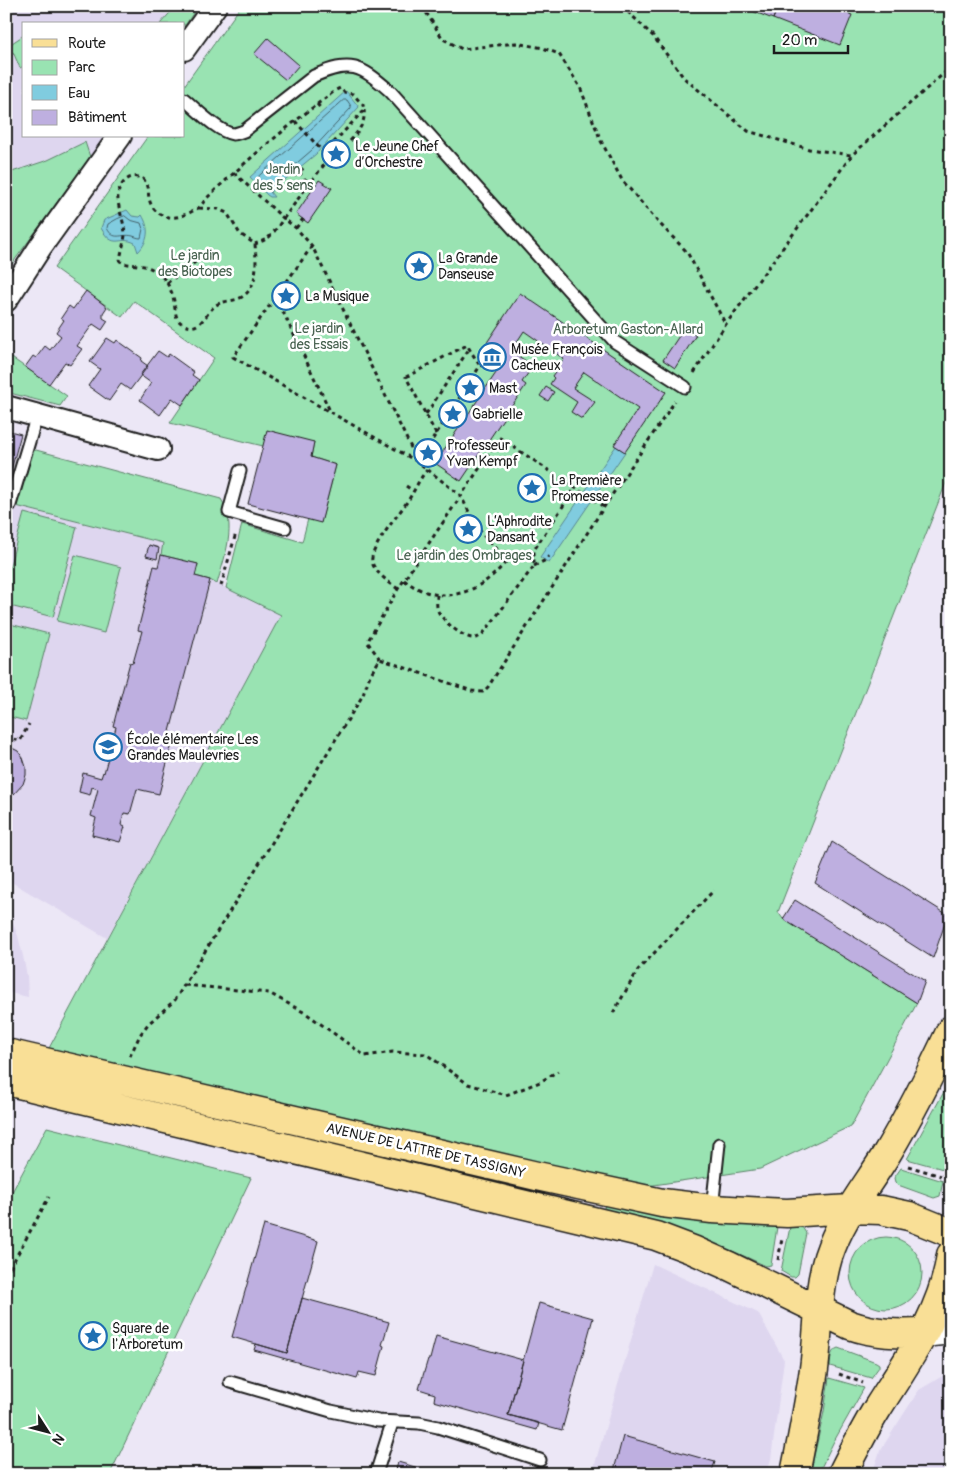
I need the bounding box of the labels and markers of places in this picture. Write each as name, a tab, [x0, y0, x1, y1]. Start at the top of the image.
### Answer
place label: Le Jeune Chef d’Orchestre	[355, 138, 439, 171]
place icon: Le Jeune Chef d’Orchestre	[321, 139, 351, 169]
place label: La Grande Danseuse	[438, 250, 498, 283]
place icon: La Grande Danseuse	[404, 251, 434, 281]
place icon: La Musique	[271, 281, 301, 311]
place label: La Musique	[305, 288, 369, 305]
place label: Musée François Cacheux	[511, 341, 603, 374]
museum icon: Musée François Cacheux	[477, 342, 507, 372]
place icon: Mast	[455, 373, 485, 403]
place label: Mast	[489, 380, 518, 397]
place icon: Gabrielle	[438, 399, 468, 429]
place label: Gabrielle	[472, 406, 523, 423]
place label: Professeur Yvan Kempf	[446, 437, 519, 470]
place icon: Professeur Yvan Kempf	[413, 438, 443, 468]
place label: La Première Promesse	[551, 472, 621, 505]
place icon: La Première Promesse	[517, 473, 547, 503]
place label: L’Aphrodite Dansant	[487, 513, 552, 546]
place icon: L’Aphrodite Dansant	[453, 514, 483, 544]
place label: École élémentaire Les Grandes Maulevries	[127, 730, 259, 764]
school or university icon: École élémentaire Les Grandes Maulevries	[93, 732, 123, 762]
place label: Square de l'Arboretum	[112, 1320, 183, 1353]
place icon: Square de l'Arboretum	[78, 1321, 108, 1351]

